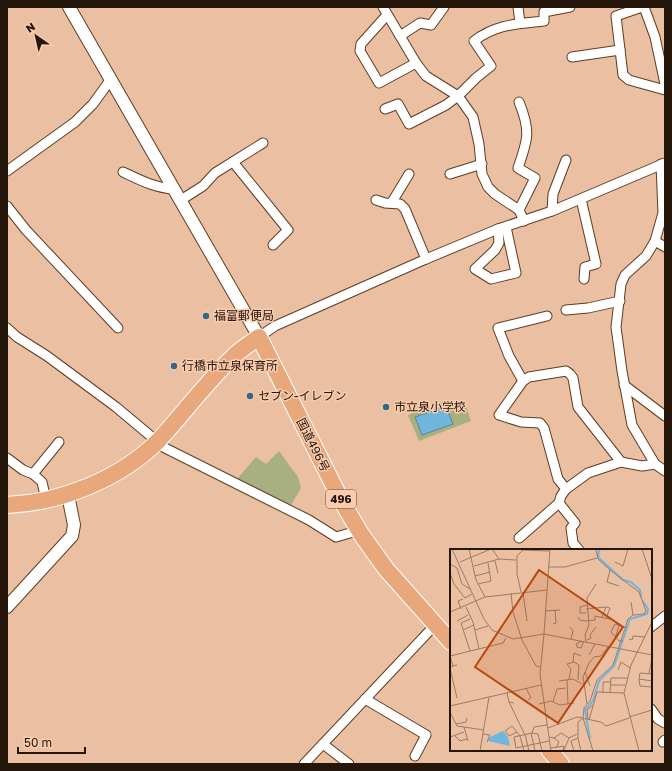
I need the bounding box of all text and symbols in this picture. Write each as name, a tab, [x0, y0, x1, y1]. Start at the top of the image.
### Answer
north arrow	[16, 16, 56, 56]
text: N	[23, 20, 37, 35]
place label: 福富郵便局	[214, 308, 274, 323]
marker: 福富郵便局	[201, 311, 211, 321]
place label: 行橋市立泉保育所	[182, 358, 278, 373]
marker: 行橋市立泉保育所	[169, 361, 179, 371]
place label: セブン-イレブン	[258, 388, 347, 403]
marker: セブン-イレブン	[245, 391, 255, 401]
place label: 市立泉小学校	[394, 399, 466, 414]
marker: 市立泉小学校	[381, 402, 391, 412]
street label: 国道496号	[294, 416, 333, 474]
road number: 496	[326, 490, 356, 508]
inset map	[450, 549, 652, 751]
scale bar	[18, 729, 85, 755]
text: 50 m	[24, 735, 52, 750]

